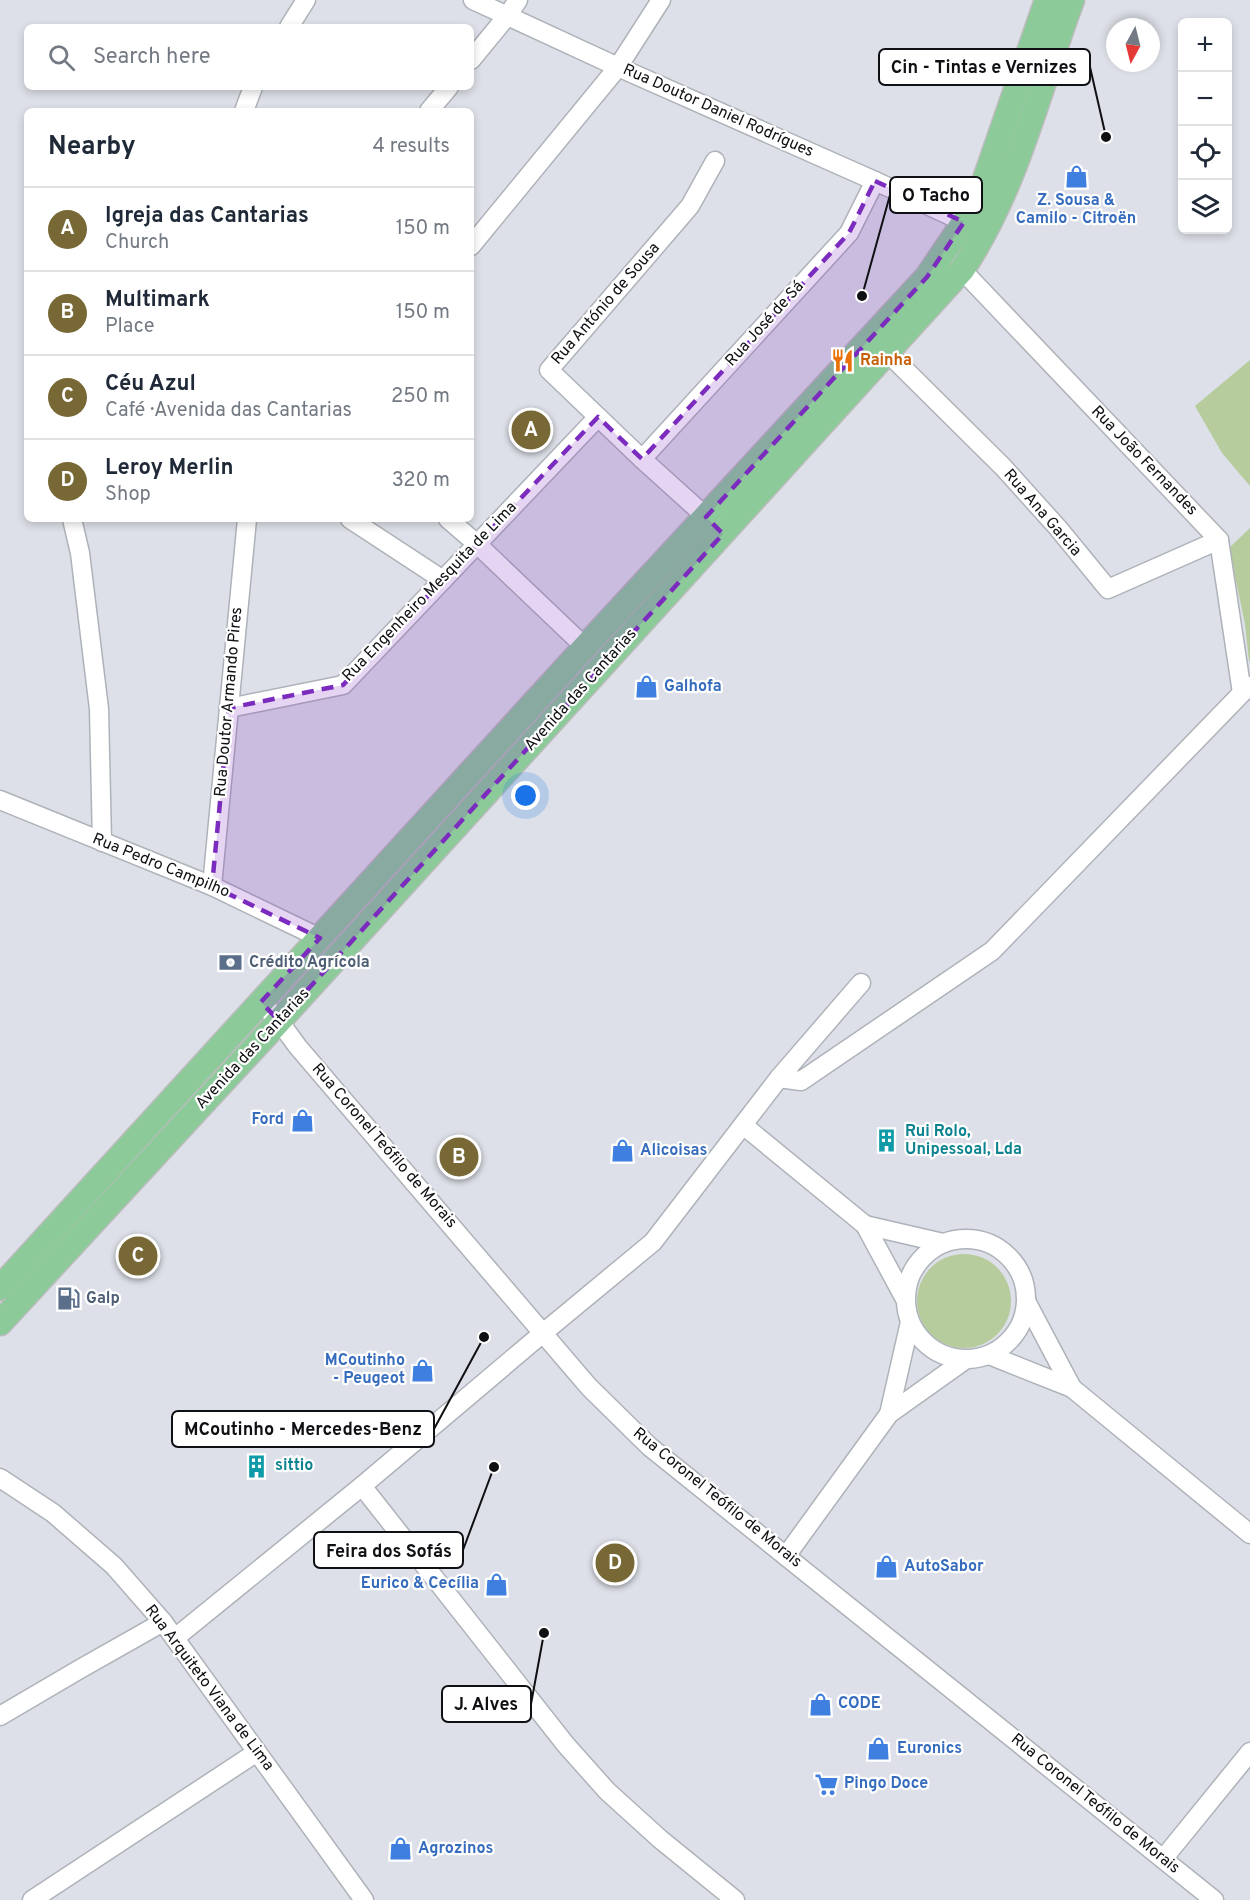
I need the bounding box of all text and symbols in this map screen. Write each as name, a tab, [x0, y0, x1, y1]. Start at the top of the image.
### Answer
north arrow	[1106, 18, 1160, 72]
map controls	[1178, 18, 1232, 234]
button: +	[1178, 18, 1232, 72]
search box	[24, 24, 474, 90]
icon: search	[45, 41, 78, 74]
text: Search here	[93, 44, 211, 71]
callout: Cin - Tintas e Vernizes	[879, 49, 1090, 85]
text: Cin - Tintas e Vernizes	[891, 57, 1077, 80]
street label: Rua Doutor Daniel Rodrígues	[620, 60, 816, 162]
button: −	[1178, 72, 1232, 126]
button: locate	[1178, 126, 1232, 180]
text: Nearby	[48, 131, 136, 164]
text: 4 results	[373, 134, 450, 160]
shop icon: Z. Sousa & Camilo - Citroën	[1063, 163, 1089, 189]
callout: O Tacho	[890, 177, 982, 213]
button: layers	[1178, 180, 1232, 234]
text: O Tacho	[902, 185, 970, 208]
place label: Z. Sousa & Camilo - Citroën	[1016, 191, 1136, 229]
text: Igreja das Cantarias	[105, 203, 309, 230]
text: A	[60, 216, 75, 242]
text: 150 m	[396, 216, 450, 242]
text: Church	[105, 230, 169, 256]
street label: Rua António de Sousa	[547, 239, 665, 369]
street label: Rua José de Sá	[721, 277, 809, 371]
text: Multimark	[105, 287, 210, 314]
text: B	[61, 300, 74, 326]
text: 150 m	[396, 300, 450, 326]
text: Place	[105, 314, 155, 340]
restaurant icon: Rainha	[829, 348, 855, 374]
place label: Rainha	[860, 351, 912, 371]
text: Céu Azul	[105, 371, 196, 398]
text: C	[61, 384, 74, 410]
text: 250 m	[391, 384, 450, 410]
text: Café · Avenida das Cantarias	[105, 398, 352, 424]
street label: Rua João Fernandes	[1086, 402, 1202, 520]
pin: A	[512, 408, 550, 452]
text: Leroy Merlin	[105, 455, 233, 482]
street label: Rua Ana Garcia	[999, 465, 1085, 561]
text: D	[60, 468, 75, 494]
text: 320 m	[392, 468, 450, 494]
text: Shop	[105, 482, 151, 508]
street label: Rua Engenheiro Mesquita de Lima	[338, 498, 522, 686]
street label: Rua Doutor Armando Pires	[211, 606, 247, 798]
street label: Avenida das Cantarias	[521, 625, 641, 755]
shop icon: Galhofa	[633, 674, 659, 700]
place label: Galhofa	[664, 677, 722, 697]
your location	[511, 781, 540, 810]
street label: Rua Pedro Campilho	[89, 829, 233, 903]
bank icon: Crédito Agrícola	[218, 950, 244, 976]
place label: Crédito Agrícola	[249, 953, 370, 973]
street label: Avenida das Cantarias	[192, 984, 314, 1114]
street label: Rua Coronel Teófilo de Morais	[307, 1060, 461, 1232]
shop icon: Ford	[289, 1107, 315, 1133]
place label: Ford	[252, 1110, 284, 1130]
place label: Rui Rolo, Unipessoal, Lda	[905, 1122, 1022, 1160]
building icon: Rui Rolo, Unipessoal, Lda	[874, 1128, 900, 1154]
pin: B	[440, 1134, 478, 1180]
shop icon: Alicoisas	[609, 1138, 635, 1164]
place label: Alicoisas	[640, 1141, 708, 1161]
pin: C	[118, 1234, 158, 1278]
fuel station icon: Galp	[55, 1286, 81, 1312]
place label: Galp	[86, 1289, 120, 1309]
place label: MCoutinho - Peugeot	[325, 1351, 405, 1389]
shop icon: MCoutinho - Peugeot	[410, 1357, 436, 1383]
callout: MCoutinho - Mercedes-Benz	[172, 1411, 434, 1447]
text: MCoutinho - Mercedes-Benz	[184, 1419, 422, 1442]
street label: Rua Coronel Teófilo de Morais	[628, 1424, 806, 1572]
building icon: sittio	[244, 1453, 270, 1479]
place label: sittio	[275, 1456, 313, 1476]
callout: Feira dos Sofás	[314, 1532, 463, 1568]
pin: D	[596, 1540, 634, 1586]
text: Feira dos Sofás	[326, 1541, 452, 1564]
shop icon: AutoSabor	[873, 1554, 899, 1580]
place label: AutoSabor	[904, 1557, 984, 1577]
shop icon: Eurico & Cecília	[484, 1571, 510, 1597]
place label: Eurico & Cecília	[361, 1574, 479, 1594]
street label: Rua Arquiteto Viana de Lima	[140, 1601, 278, 1775]
callout: J. Alves	[442, 1686, 531, 1722]
shop icon: CODE	[807, 1691, 833, 1717]
text: J. Alves	[454, 1694, 518, 1717]
place label: CODE	[838, 1694, 881, 1714]
street label: Rua Coronel Teófilo de Morais	[1006, 1730, 1184, 1878]
shop icon: Euronics	[866, 1736, 892, 1762]
place label: Euronics	[897, 1739, 962, 1759]
supermarket icon: Pingo Doce	[813, 1771, 839, 1797]
place label: Pingo Doce	[844, 1774, 928, 1794]
shop icon: Agrozinos	[387, 1836, 413, 1862]
place label: Agrozinos	[418, 1839, 493, 1859]

